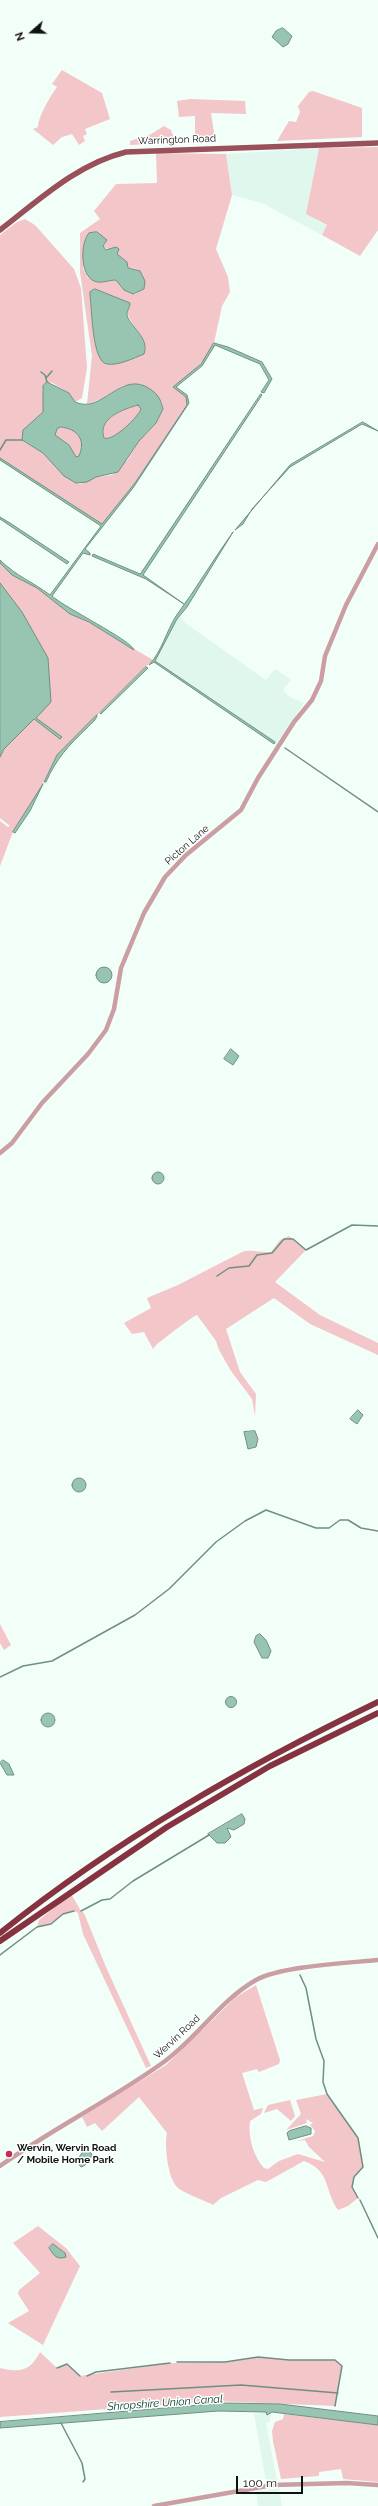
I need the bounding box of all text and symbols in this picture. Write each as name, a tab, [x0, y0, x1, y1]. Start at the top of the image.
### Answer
north arrow	[12, 12, 52, 52]
text: N	[13, 30, 28, 42]
street label: Warrington Road	[138, 133, 216, 147]
street label: Picton Lane	[163, 823, 211, 867]
street label: Wervin Road	[151, 2012, 203, 2062]
place label: Wervin, Wervin Road / Mobile Home Park	[17, 2142, 116, 2166]
marker: Wervin, Wervin Road / Mobile Home Park	[4, 2149, 14, 2159]
water label: Shropshire Union Canal	[107, 2392, 223, 2414]
scale bar	[238, 2468, 305, 2494]
text: 100 m	[243, 2476, 277, 2490]

